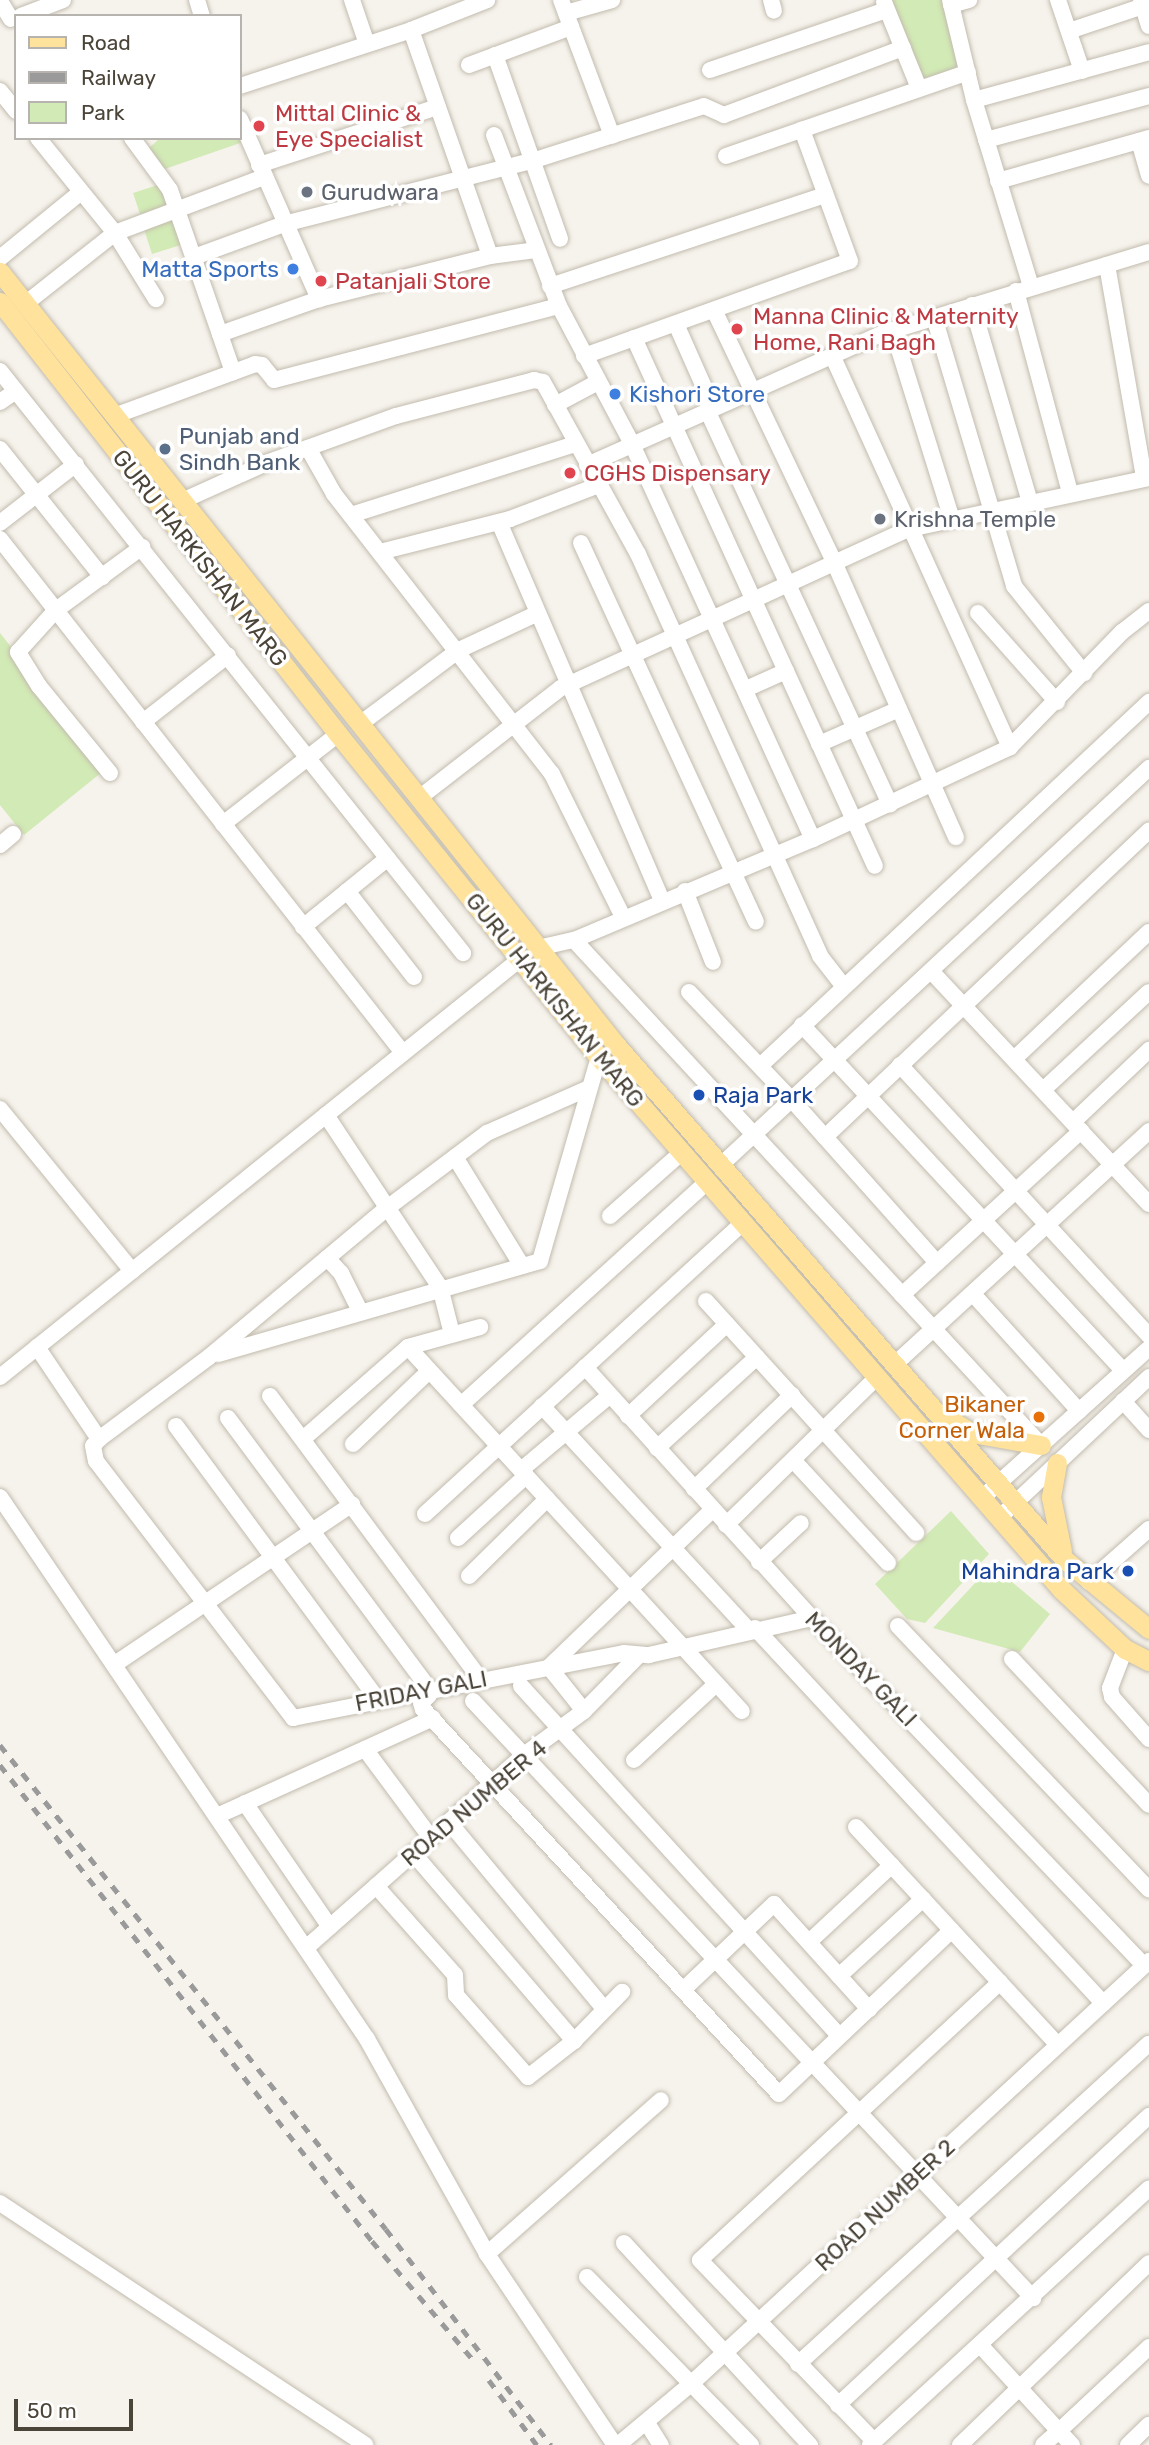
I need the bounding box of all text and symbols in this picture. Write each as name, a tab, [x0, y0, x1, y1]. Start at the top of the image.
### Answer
legend	[14, 14, 242, 140]
text: Road	[81, 30, 131, 55]
text: Railway	[81, 65, 156, 90]
place label: Mittal Clinic & Eye Specialist	[275, 99, 423, 153]
text: Park	[81, 100, 125, 125]
marker: Mittal Clinic & Eye Specialist	[249, 116, 269, 136]
place label: Gurudwara	[321, 178, 439, 206]
marker: Gurudwara	[299, 184, 315, 200]
place label: Matta Sports	[141, 255, 279, 283]
marker: Matta Sports	[285, 261, 301, 277]
place label: Patanjali Store	[335, 267, 491, 295]
marker: Patanjali Store	[313, 273, 329, 289]
place label: Manna Clinic & Maternity Home, Rani Bagh	[753, 302, 1019, 356]
marker: Manna Clinic & Maternity Home, Rani Bagh	[727, 319, 747, 339]
place label: Kishori Store	[629, 380, 765, 408]
marker: Kishori Store	[607, 386, 623, 402]
place label: Punjab and Sindh Bank	[179, 422, 300, 476]
marker: Punjab and Sindh Bank	[157, 441, 173, 457]
street label: GURU HARKISHAN MARG	[107, 444, 293, 672]
place label: CGHS Dispensary	[584, 459, 771, 487]
marker: CGHS Dispensary	[562, 465, 578, 481]
place label: Krishna Temple	[894, 505, 1057, 533]
marker: Krishna Temple	[872, 511, 888, 527]
street label: GURU HARKISHAN MARG	[460, 887, 650, 1113]
place label: Raja Park	[713, 1081, 813, 1109]
marker: Raja Park	[691, 1087, 707, 1103]
place label: Bikaner Corner Wala	[898, 1390, 1025, 1444]
marker: Bikaner Corner Wala	[1031, 1409, 1047, 1425]
place label: Mahindra Park	[961, 1557, 1114, 1585]
marker: Mahindra Park	[1120, 1563, 1136, 1579]
street label: MONDAY GALI	[799, 1606, 923, 1732]
street label: FRIDAY GALI	[352, 1665, 490, 1717]
street label: ROAD NUMBER 4	[395, 1734, 553, 1872]
street label: ROAD NUMBER 2	[809, 2133, 961, 2277]
scale bar	[18, 2386, 136, 2430]
text: 50 m	[27, 2398, 77, 2423]

